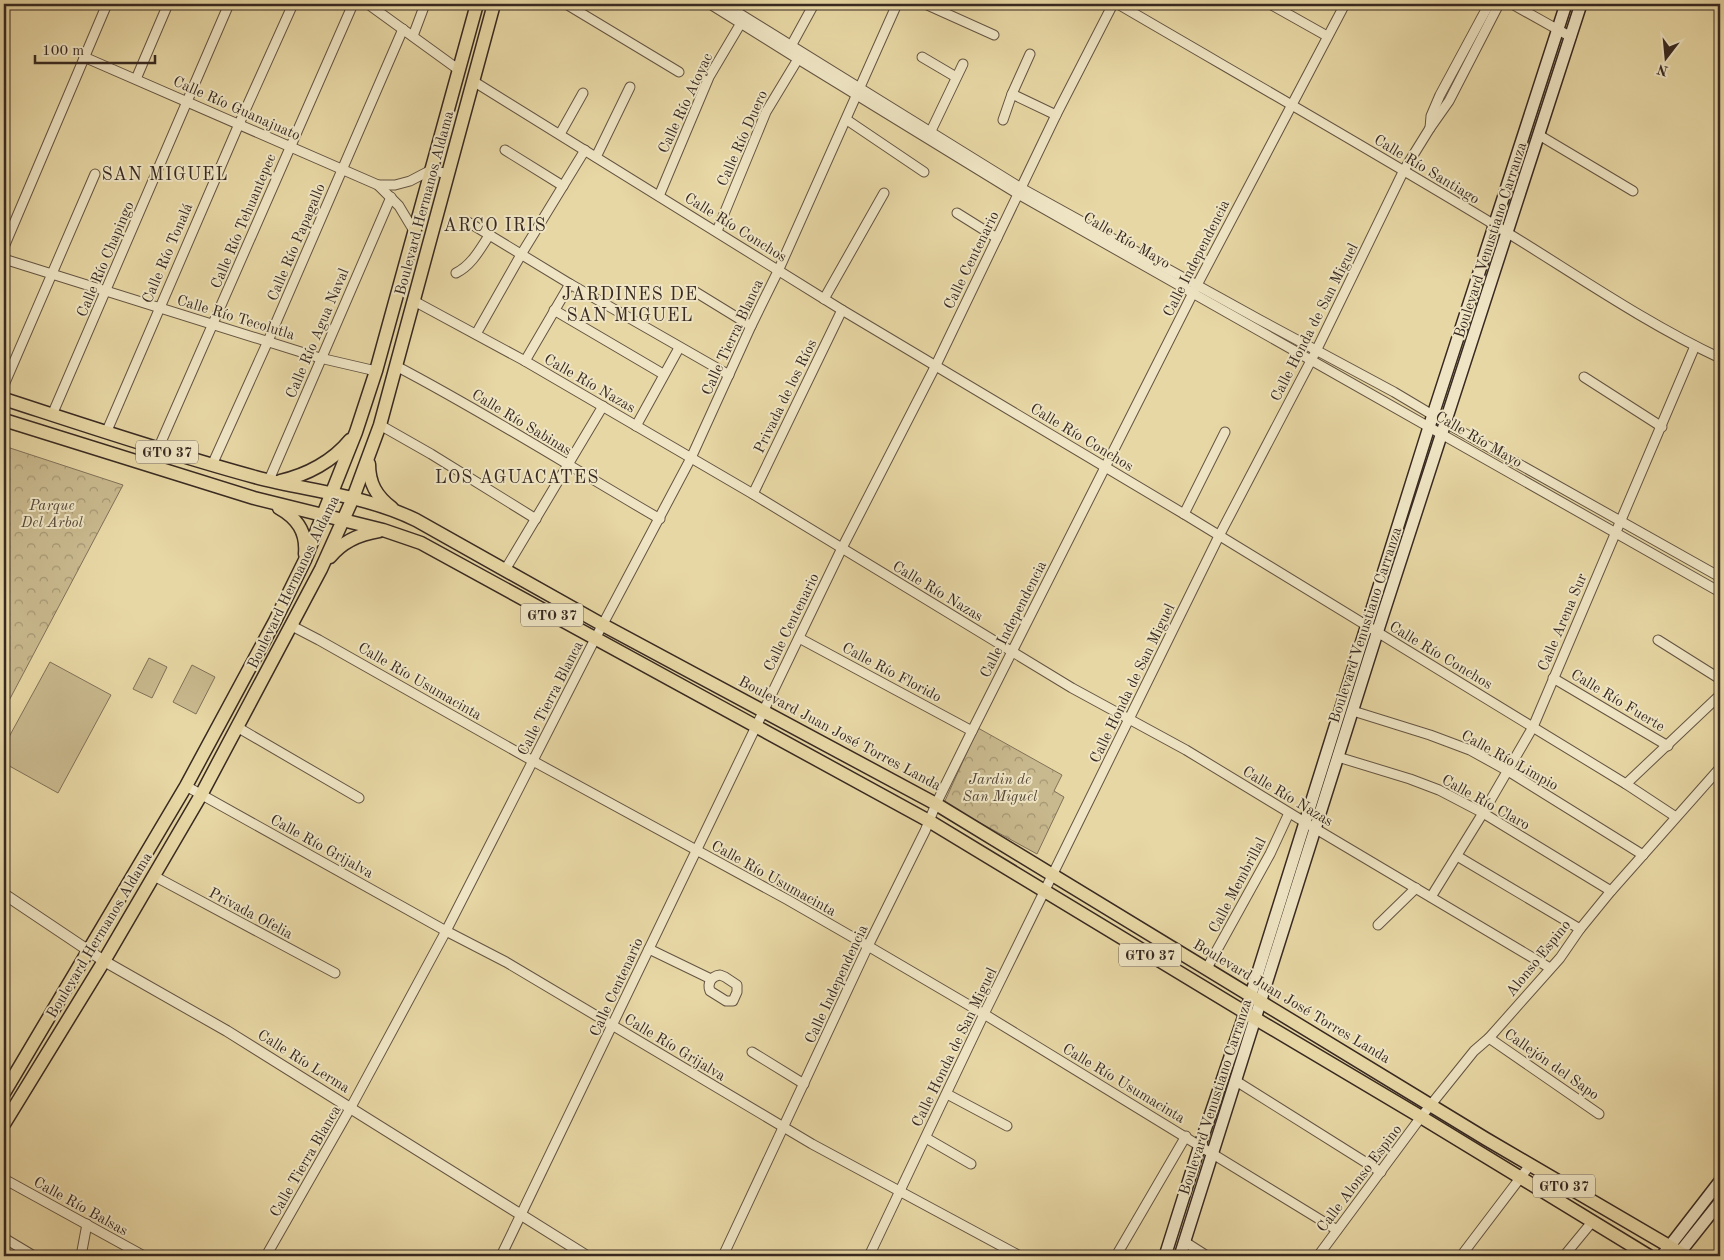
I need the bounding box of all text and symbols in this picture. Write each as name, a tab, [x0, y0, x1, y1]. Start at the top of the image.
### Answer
scale bar	[35, 32, 155, 64]
north arrow	[1642, 32, 1692, 82]
text: 100 m	[42, 44, 84, 59]
street label: Calle Río Atoyac	[657, 51, 716, 156]
text: N	[1655, 61, 1670, 78]
street label: Calle Río Guanajuato	[170, 75, 302, 144]
street label: Calle Río Duero	[716, 88, 771, 189]
street label: Boulevard Hermanos Aldama	[394, 109, 457, 297]
street label: Calle Río Santiago	[1371, 133, 1482, 208]
street label: Boulevard Venustiano Carranza	[1453, 140, 1530, 340]
street label: Calle Río Tehuantepec	[209, 152, 280, 291]
district label: SAN MIGUEL	[101, 166, 229, 184]
street label: Calle Río Papagallo	[266, 182, 329, 304]
street label: Calle Río Conchos	[681, 191, 789, 266]
street label: Calle Independencia	[1161, 197, 1234, 320]
street label: Calle Río Chapingo	[75, 200, 138, 320]
street label: Calle Río Tonalá	[141, 201, 196, 306]
street label: Calle Centenario	[942, 209, 1003, 312]
street label: Calle Río Mayo	[1080, 210, 1172, 272]
district label: ARCO IRIS	[443, 217, 547, 235]
street label: Calle Honda de San Miguel	[1269, 241, 1362, 404]
street label: Calle Río Agua Naval	[284, 266, 353, 401]
street label: Calle Tierra Blanca	[700, 277, 767, 398]
district label: JARDINES DE SAN MIGUEL	[562, 286, 698, 325]
street label: Calle Río Tecolutla	[175, 293, 297, 344]
street label: Privada de los Ríos	[752, 337, 820, 456]
street label: Calle Río Nazas	[541, 352, 637, 416]
street label: Calle Río Sabinas	[469, 388, 574, 459]
street label: Calle Río Conchos	[1027, 402, 1135, 475]
street label: Calle Río Mayo	[1432, 409, 1524, 471]
road number: GTO 37	[136, 441, 198, 464]
district label: LOS AGUACATES	[435, 469, 599, 487]
street label: Boulevard Hermanos Aldama	[246, 493, 343, 671]
park label: Parque Del Arbol	[20, 499, 84, 531]
street label: Boulevard Venustiano Carranza	[1328, 525, 1405, 725]
street label: Calle Independencia	[978, 558, 1051, 681]
street label: Calle Río Nazas	[889, 559, 985, 625]
street label: Calle Centenario	[762, 571, 823, 674]
street label: Calle Arena Sur	[1536, 572, 1591, 674]
street label: Calle Honda de San Miguel	[1088, 602, 1178, 766]
road number: GTO 37	[521, 604, 583, 626]
street label: Calle Río Conchos	[1386, 620, 1494, 693]
street label: Calle Tierra Blanca	[516, 639, 587, 758]
street label: Calle Río Usumacinta	[355, 641, 484, 724]
street label: Calle Río Florido	[839, 641, 943, 706]
street label: Calle Río Fuerte	[1568, 667, 1667, 735]
street label: Boulevard Juan José Torres Landa	[736, 675, 943, 794]
street label: Calle Río Limpio	[1458, 728, 1560, 794]
street label: Calle Río Nazas	[1239, 764, 1335, 830]
park label: Jardin de San Miguel	[963, 773, 1038, 805]
street label: Calle Río Claro	[1439, 773, 1532, 834]
street label: Calle Río Grijalva	[267, 813, 376, 882]
street label: Calle Membrillal	[1207, 836, 1270, 936]
street label: Calle Río Usumacinta	[708, 839, 839, 920]
street label: Boulevard Hermanos Aldama	[45, 850, 156, 1021]
street label: Privada Ofelia	[206, 886, 295, 943]
street label: Alonso Espino	[1504, 918, 1574, 1000]
street label: Calle Independencia	[803, 922, 872, 1046]
street label: Calle Centenario	[588, 936, 647, 1039]
street label: Boulevard Juan José Torres Landa	[1190, 937, 1393, 1067]
road number: GTO 37	[1119, 944, 1181, 966]
street label: Calle Honda de San Miguel	[910, 966, 1000, 1130]
street label: Boulevard Venustiano Carranza	[1178, 997, 1255, 1197]
street label: Calle Río Grijalva	[621, 1012, 728, 1085]
street label: Callejón del Sapo	[1501, 1027, 1601, 1103]
street label: Calle Río Lerma	[254, 1028, 352, 1097]
street label: Calle Río Usumacinta	[1059, 1042, 1188, 1127]
street label: Calle Tierra Blanca	[268, 1103, 345, 1220]
street label: Calle Alonso Espino	[1315, 1122, 1405, 1235]
road number: GTO 37	[1533, 1174, 1595, 1198]
street label: Calle Río Balsas	[31, 1175, 130, 1239]

